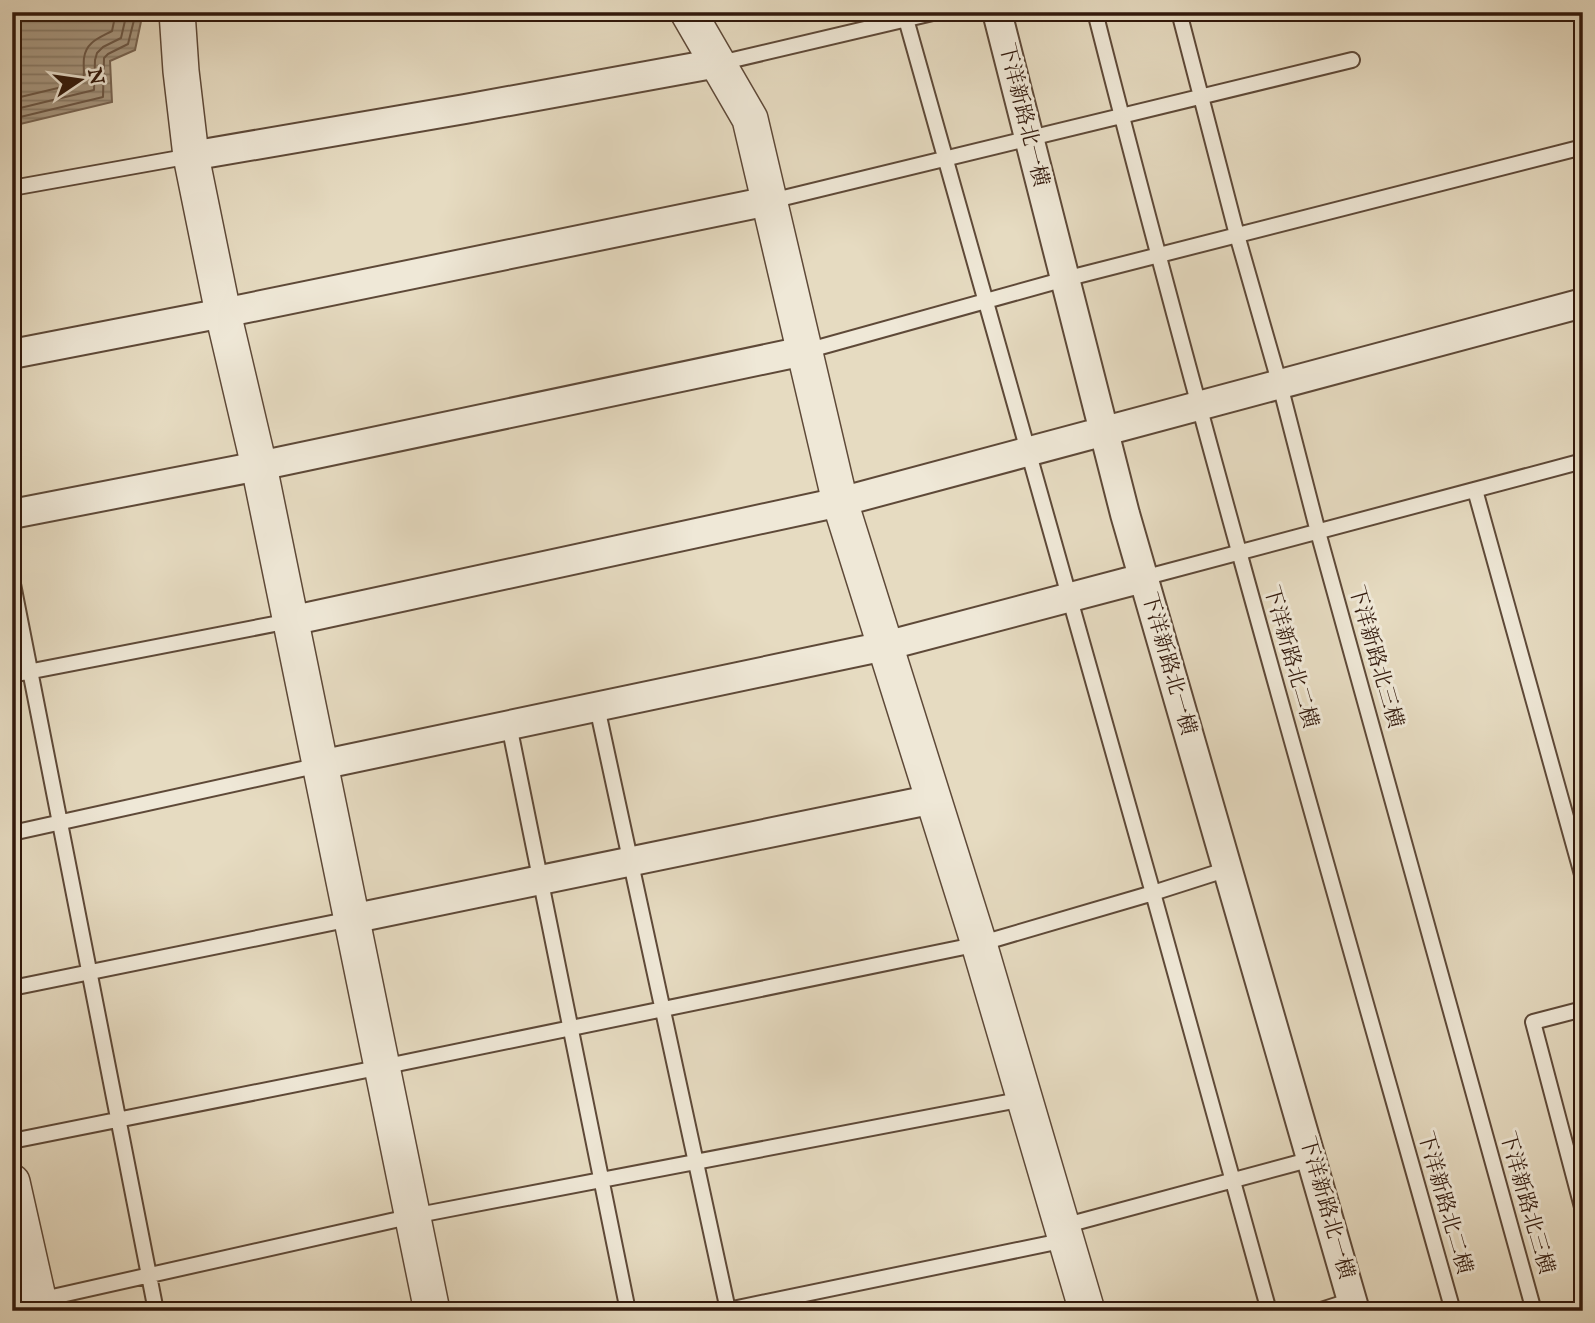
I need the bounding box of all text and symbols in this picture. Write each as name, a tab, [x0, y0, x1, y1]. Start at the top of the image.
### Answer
street label: 下洋新路北一横	[992, 40, 1054, 190]
north arrow	[46, 46, 116, 116]
text: N	[81, 65, 108, 88]
street label: 下洋新路北二横	[1257, 583, 1323, 731]
street label: 下洋新路北三横	[1342, 583, 1408, 731]
street label: 下洋新路北一横	[1135, 590, 1201, 738]
street label: 下洋新路北二横	[1411, 1129, 1477, 1277]
street label: 下洋新路北三横	[1493, 1129, 1559, 1277]
street label: 下洋新路北一横	[1293, 1134, 1359, 1282]

